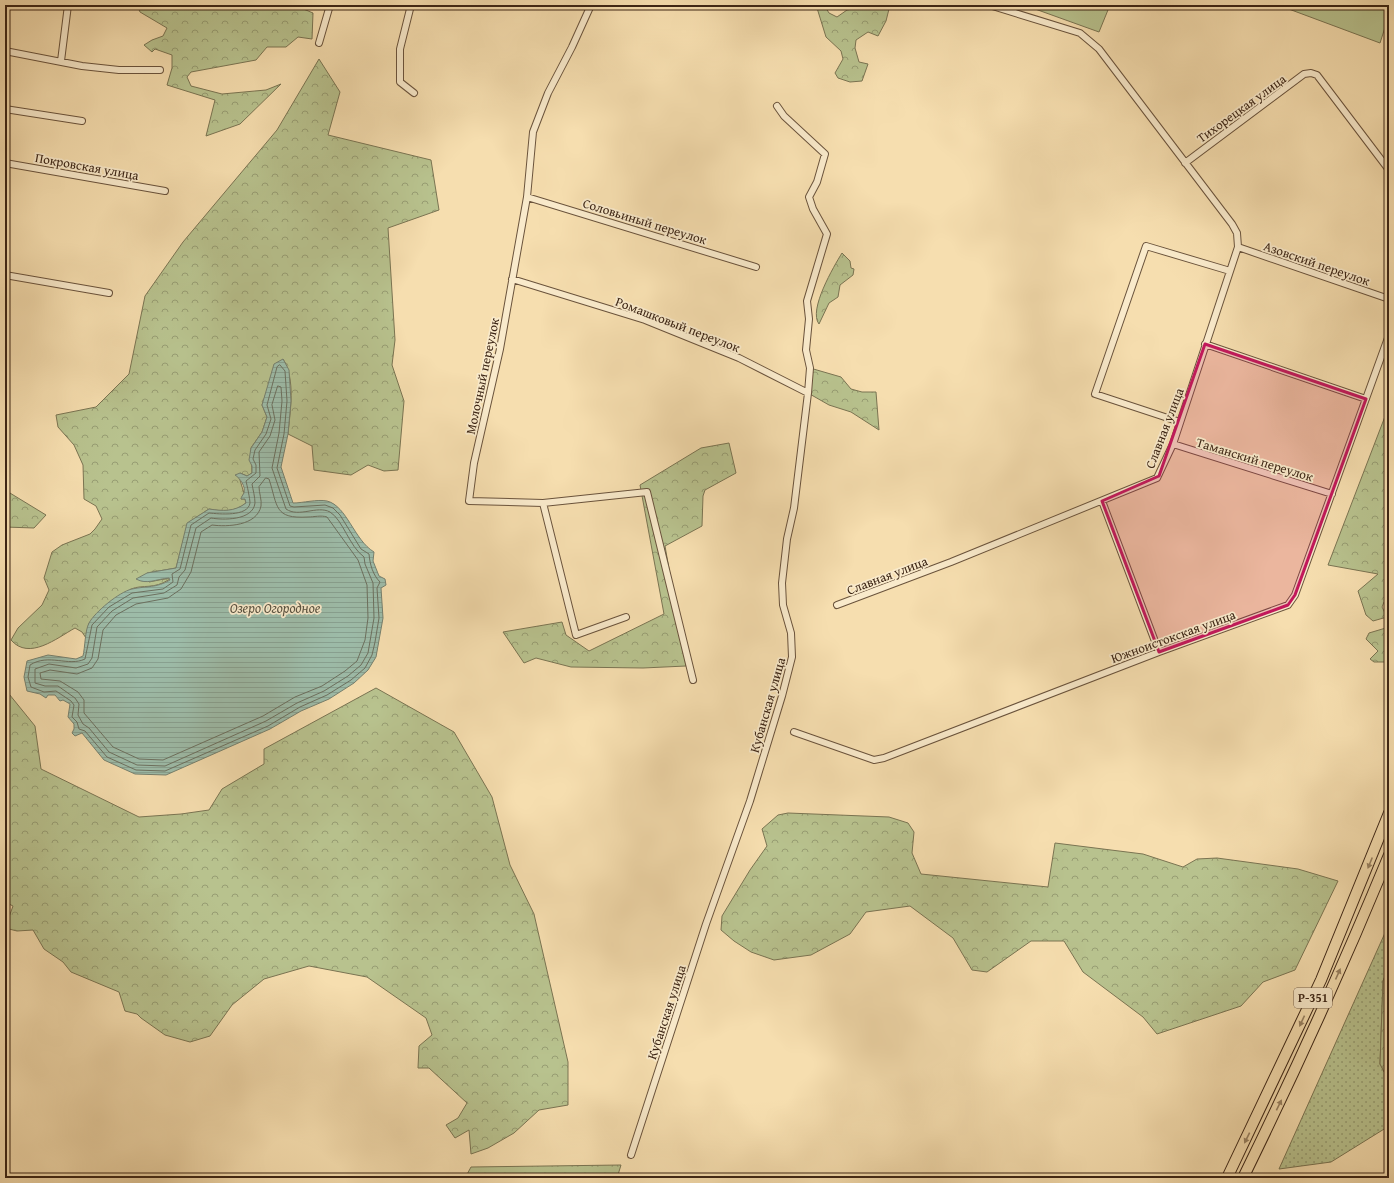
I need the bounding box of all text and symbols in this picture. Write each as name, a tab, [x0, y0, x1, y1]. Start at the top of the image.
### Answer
street label: Тихорецкая улица	[1193, 69, 1291, 147]
street label: Покровская улица	[34, 148, 141, 185]
street label: Соловьиный переулок	[581, 194, 709, 249]
street label: Азовский переулок	[1261, 236, 1373, 291]
street label: Ромашковый переулок	[613, 292, 743, 357]
street label: Молочный переулок	[461, 316, 504, 436]
street label: Славная улица	[1140, 384, 1189, 471]
street label: Таманский переулок	[1194, 433, 1316, 486]
street label: Славная улица	[844, 551, 931, 600]
water label: Озеро Огородное	[230, 598, 321, 618]
street label: Южноистокская улица	[1108, 605, 1239, 668]
street label: Кубанская улица	[745, 655, 790, 755]
one-way arrow	[1367, 857, 1373, 868]
street label: Кубанская улица	[642, 962, 691, 1062]
one-way arrow	[1335, 968, 1342, 980]
road number: Р-351	[1294, 988, 1332, 1008]
one-way arrow	[1299, 1015, 1305, 1026]
one-way arrow	[1276, 1099, 1282, 1111]
one-way arrow	[1243, 1132, 1250, 1144]

